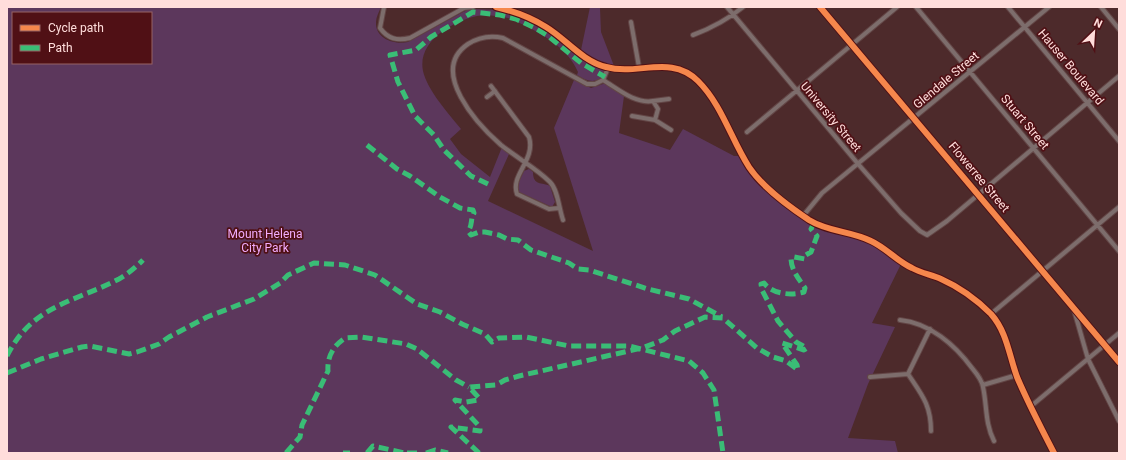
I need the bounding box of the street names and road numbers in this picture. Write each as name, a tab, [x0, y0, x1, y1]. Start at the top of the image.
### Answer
street label: Hauser Boulevard	[1035, 26, 1107, 108]
street label: Glendale Street	[910, 48, 982, 111]
street label: University Street	[798, 79, 864, 155]
street label: Stuart Street	[998, 92, 1052, 152]
street label: Flowerree Street	[946, 139, 1012, 215]

